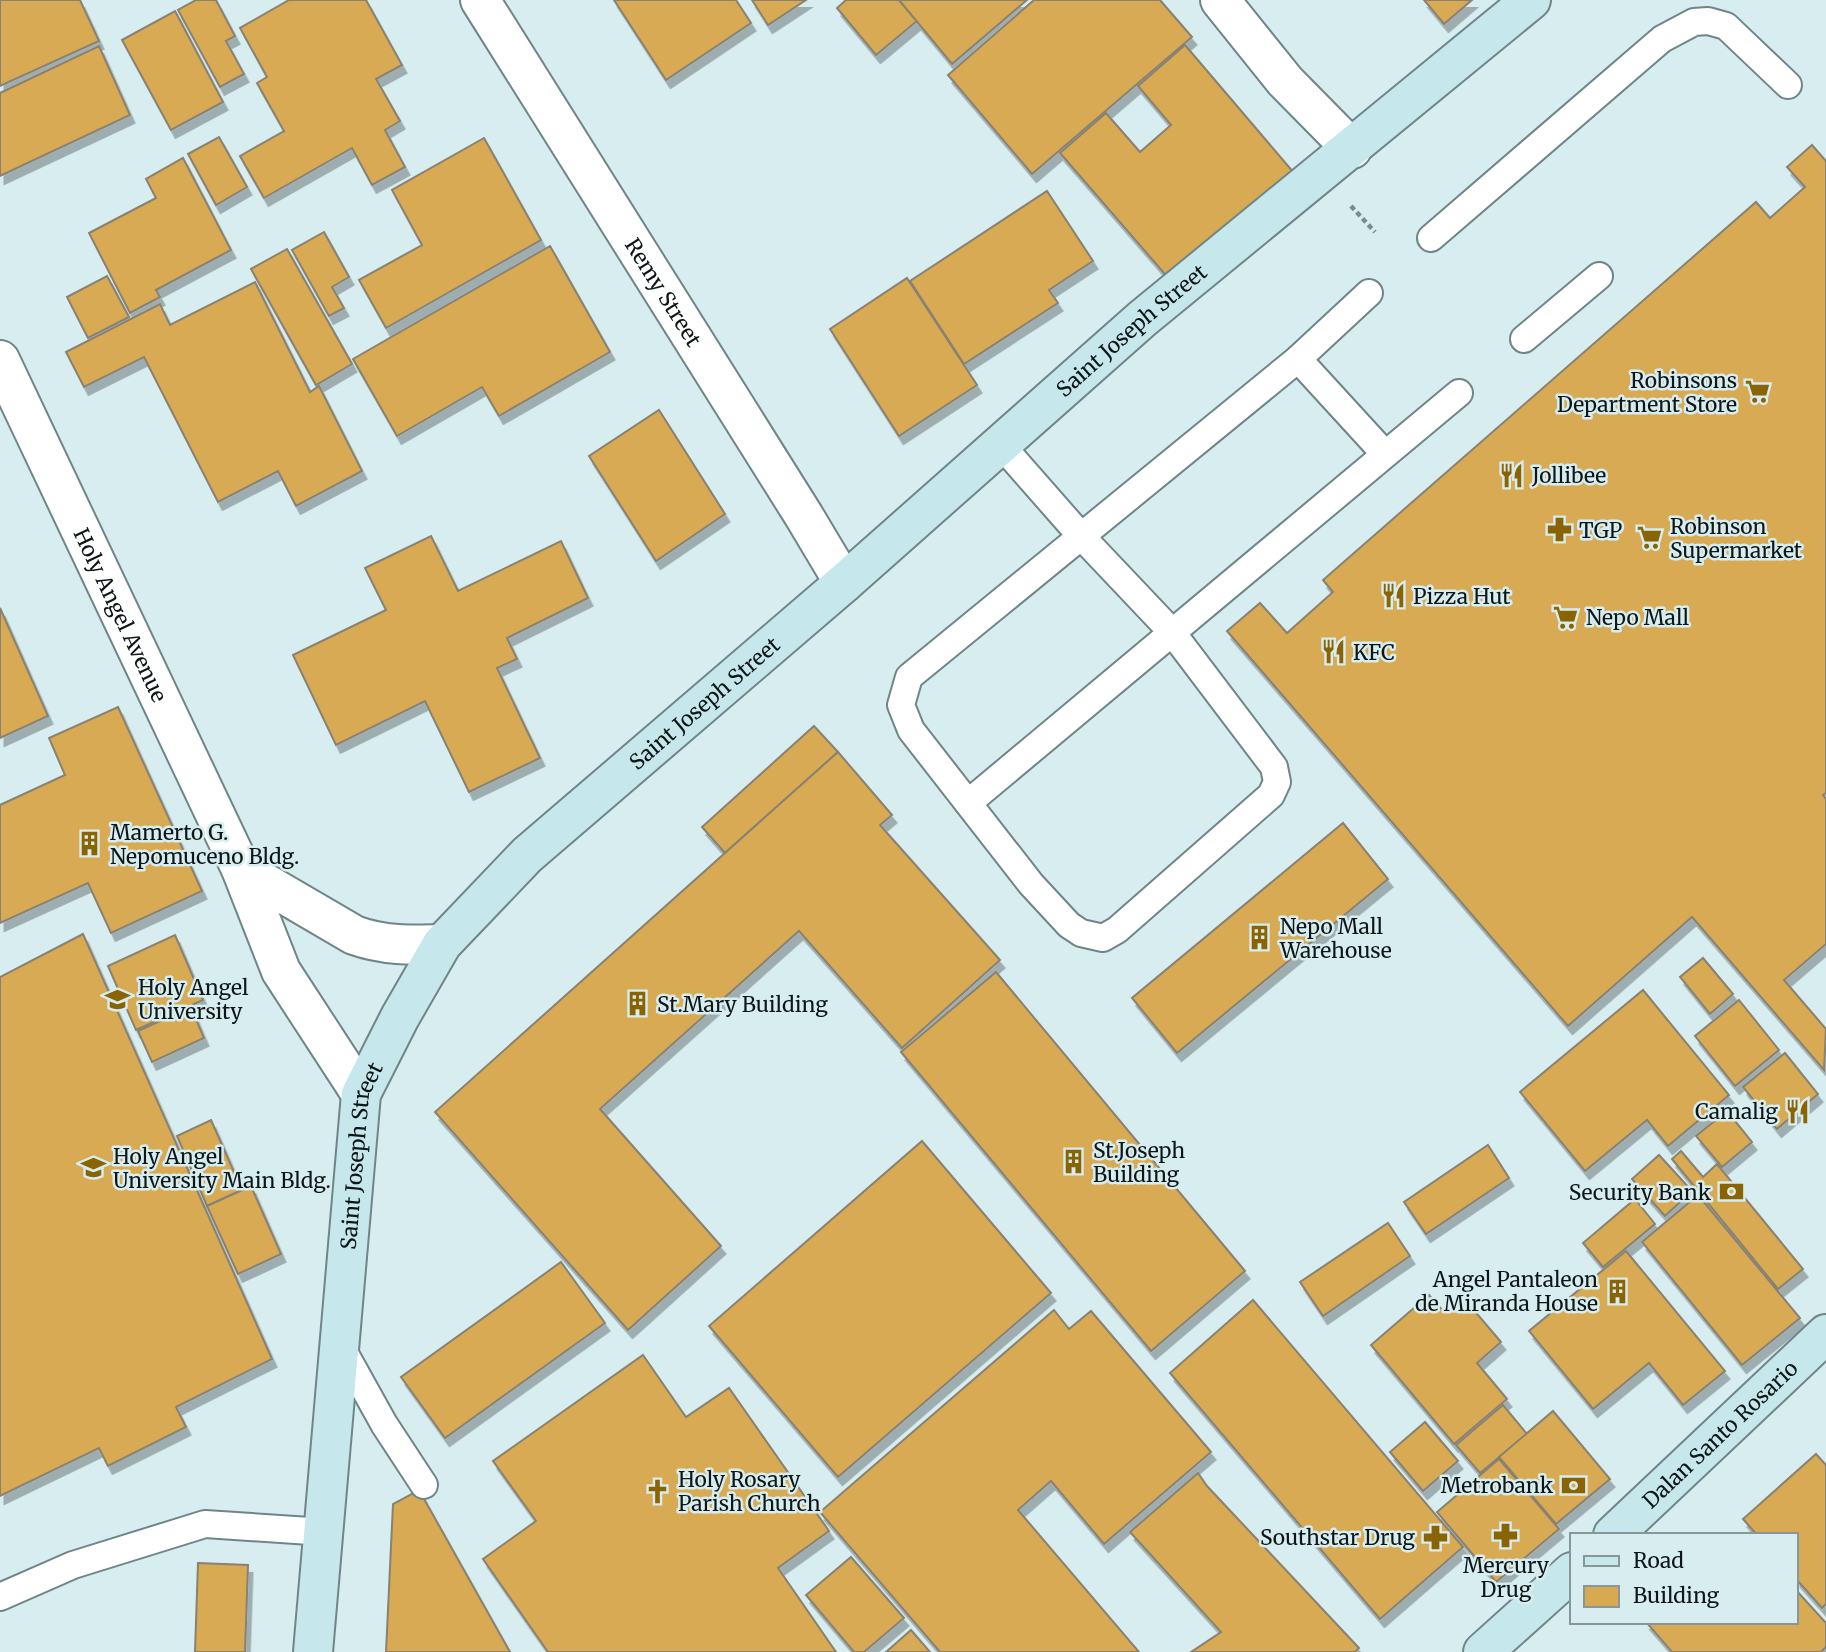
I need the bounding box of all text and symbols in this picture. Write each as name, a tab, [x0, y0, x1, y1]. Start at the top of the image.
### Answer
street label: Remy Street	[619, 233, 708, 351]
street label: Saint Joseph Street	[1050, 258, 1212, 402]
place label: Robinsons Department Store	[1557, 367, 1737, 418]
supermarket icon: Robinsons Department Store	[1743, 378, 1771, 406]
restaurant icon: Jollibee	[1498, 461, 1526, 489]
place label: Jollibee	[1531, 462, 1606, 489]
place label: Robinson Supermarket	[1670, 513, 1802, 564]
pharmacy icon: TGP	[1545, 516, 1573, 544]
place label: TGP	[1579, 517, 1622, 544]
street label: Holy Angel Avenue	[68, 524, 173, 706]
supermarket icon: Robinson Supermarket	[1636, 524, 1664, 552]
restaurant icon: Pizza Hut	[1379, 582, 1407, 610]
place label: Pizza Hut	[1413, 583, 1510, 610]
supermarket icon: Nepo Mall	[1552, 603, 1580, 631]
place label: Nepo Mall	[1586, 604, 1689, 631]
street label: Saint Joseph Street	[623, 631, 785, 775]
restaurant icon: KFC	[1319, 638, 1347, 666]
place label: KFC	[1353, 639, 1395, 666]
place label: Mamerto G. Nepomuceno Bldg.	[110, 819, 299, 870]
building icon: Mamerto G. Nepomuceno Bldg.	[76, 830, 104, 858]
place label: Nepo Mall Warehouse	[1279, 913, 1392, 964]
building icon: Nepo Mall Warehouse	[1246, 924, 1274, 952]
place label: Holy Angel University	[138, 974, 249, 1025]
school or university icon: Holy Angel University	[104, 985, 132, 1013]
building icon: St.Mary Building	[623, 990, 651, 1018]
place label: St.Mary Building	[657, 991, 828, 1018]
street label: Saint Joseph Street	[334, 1058, 388, 1251]
restaurant icon: Camalig	[1784, 1097, 1812, 1125]
place label: Camalig	[1695, 1098, 1778, 1125]
place label: St.Joseph Building	[1093, 1137, 1185, 1188]
place label: Holy Angel University Main Bldg.	[113, 1143, 331, 1194]
building icon: St.Joseph Building	[1059, 1148, 1087, 1176]
school or university icon: Holy Angel University Main Bldg.	[79, 1154, 107, 1182]
bank icon: Security Bank	[1717, 1178, 1745, 1206]
place label: Security Bank	[1569, 1179, 1712, 1206]
place label: Angel Pantaleon de Miranda House	[1415, 1266, 1598, 1317]
building icon: Angel Pantaleon de Miranda House	[1604, 1277, 1632, 1305]
street label: Dalan Santo Rosario	[1637, 1354, 1803, 1514]
place label: Holy Rosary Parish Church	[678, 1466, 821, 1517]
bank icon: Metrobank	[1559, 1471, 1587, 1499]
place label: Metrobank	[1441, 1472, 1554, 1499]
church icon: Holy Rosary Parish Church	[644, 1477, 672, 1505]
pharmacy icon: Mercury Drug	[1492, 1522, 1520, 1550]
pharmacy icon: Southstar Drug	[1421, 1523, 1449, 1551]
place label: Southstar Drug	[1260, 1524, 1415, 1551]
legend	[1570, 1533, 1798, 1624]
text: Road	[1633, 1547, 1684, 1574]
place label: Mercury Drug	[1463, 1552, 1550, 1603]
text: Building	[1633, 1582, 1720, 1609]

